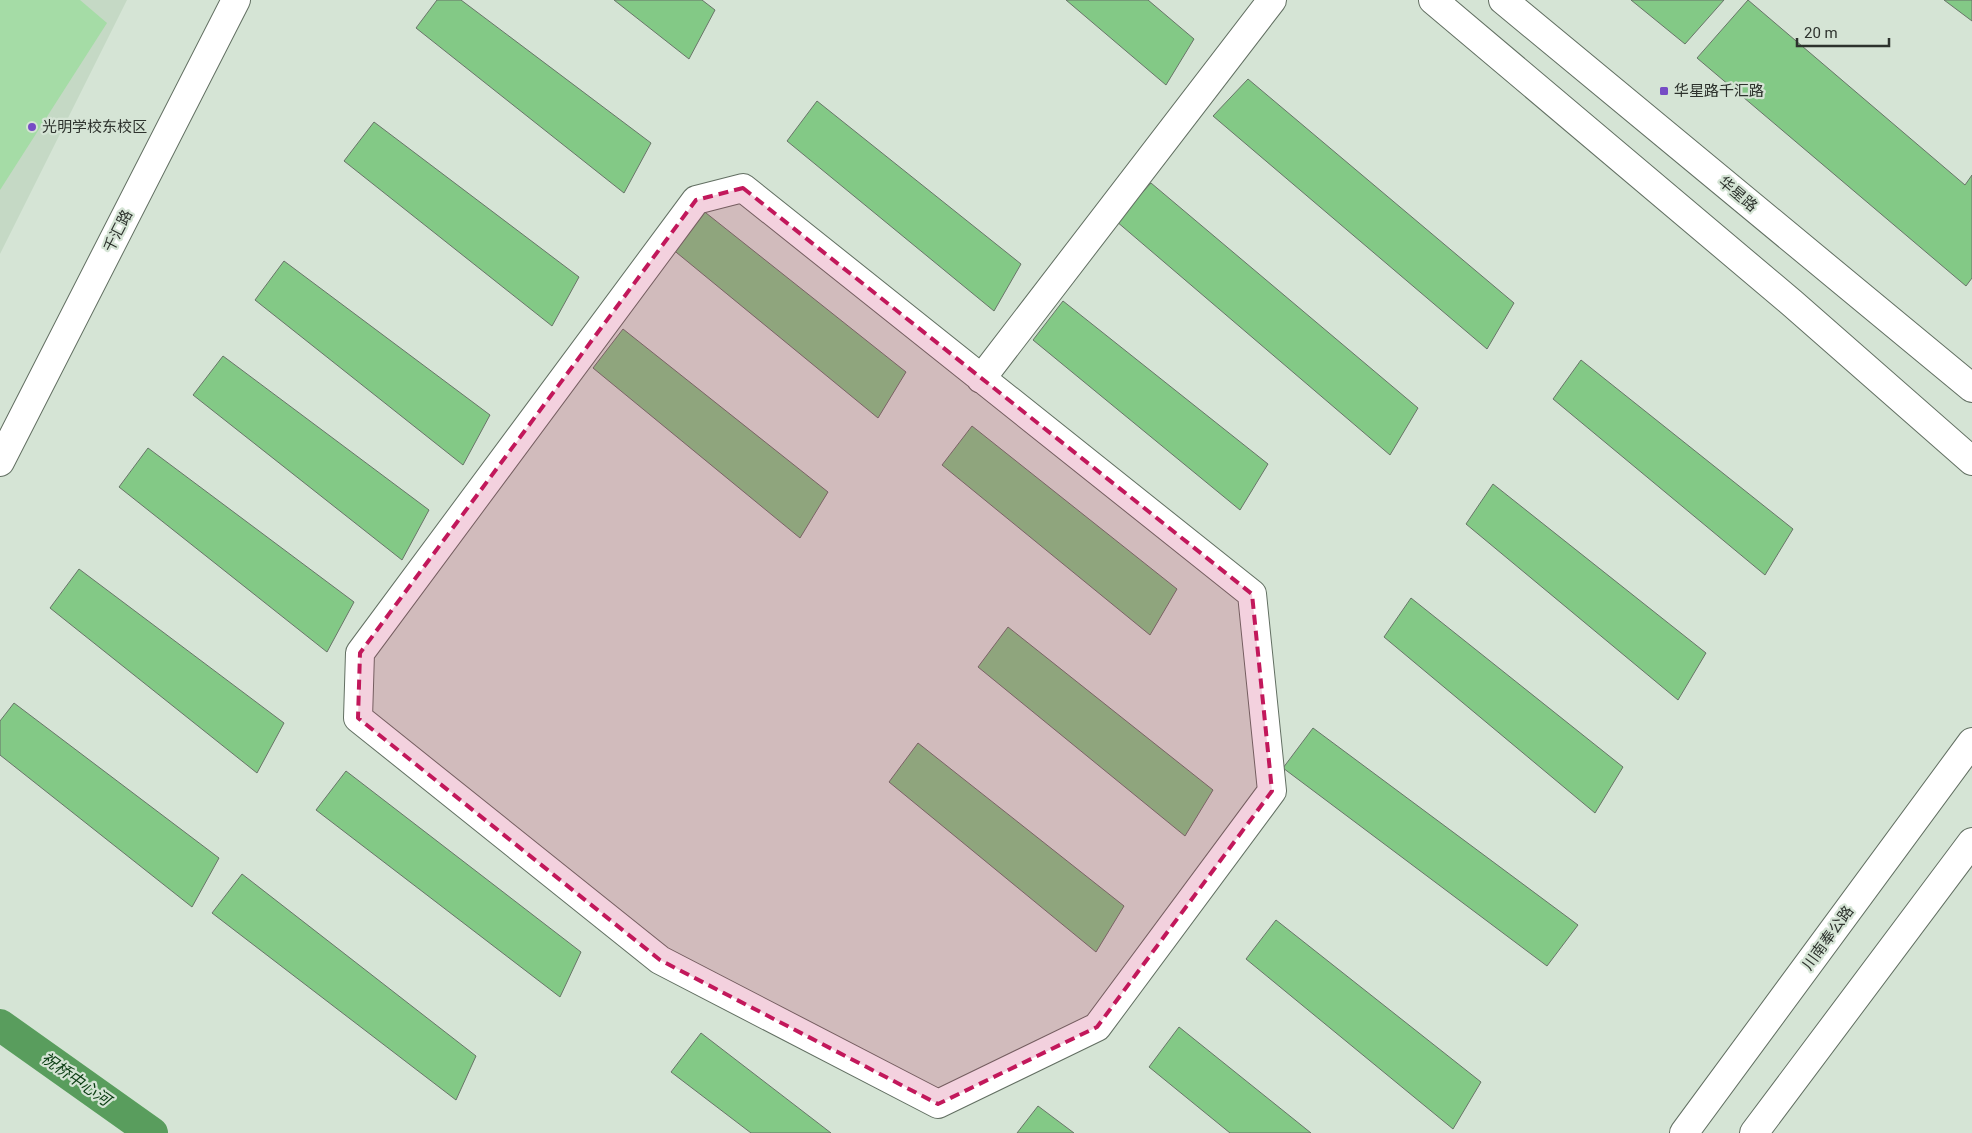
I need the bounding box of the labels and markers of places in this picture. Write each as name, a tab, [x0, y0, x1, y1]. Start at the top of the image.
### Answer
place label: 华星路千汇路	[1674, 82, 1764, 100]
marker: 华星路千汇路	[1658, 85, 1670, 97]
place label: 光明学校东校区	[42, 118, 147, 136]
marker: 光明学校东校区	[26, 121, 38, 133]

